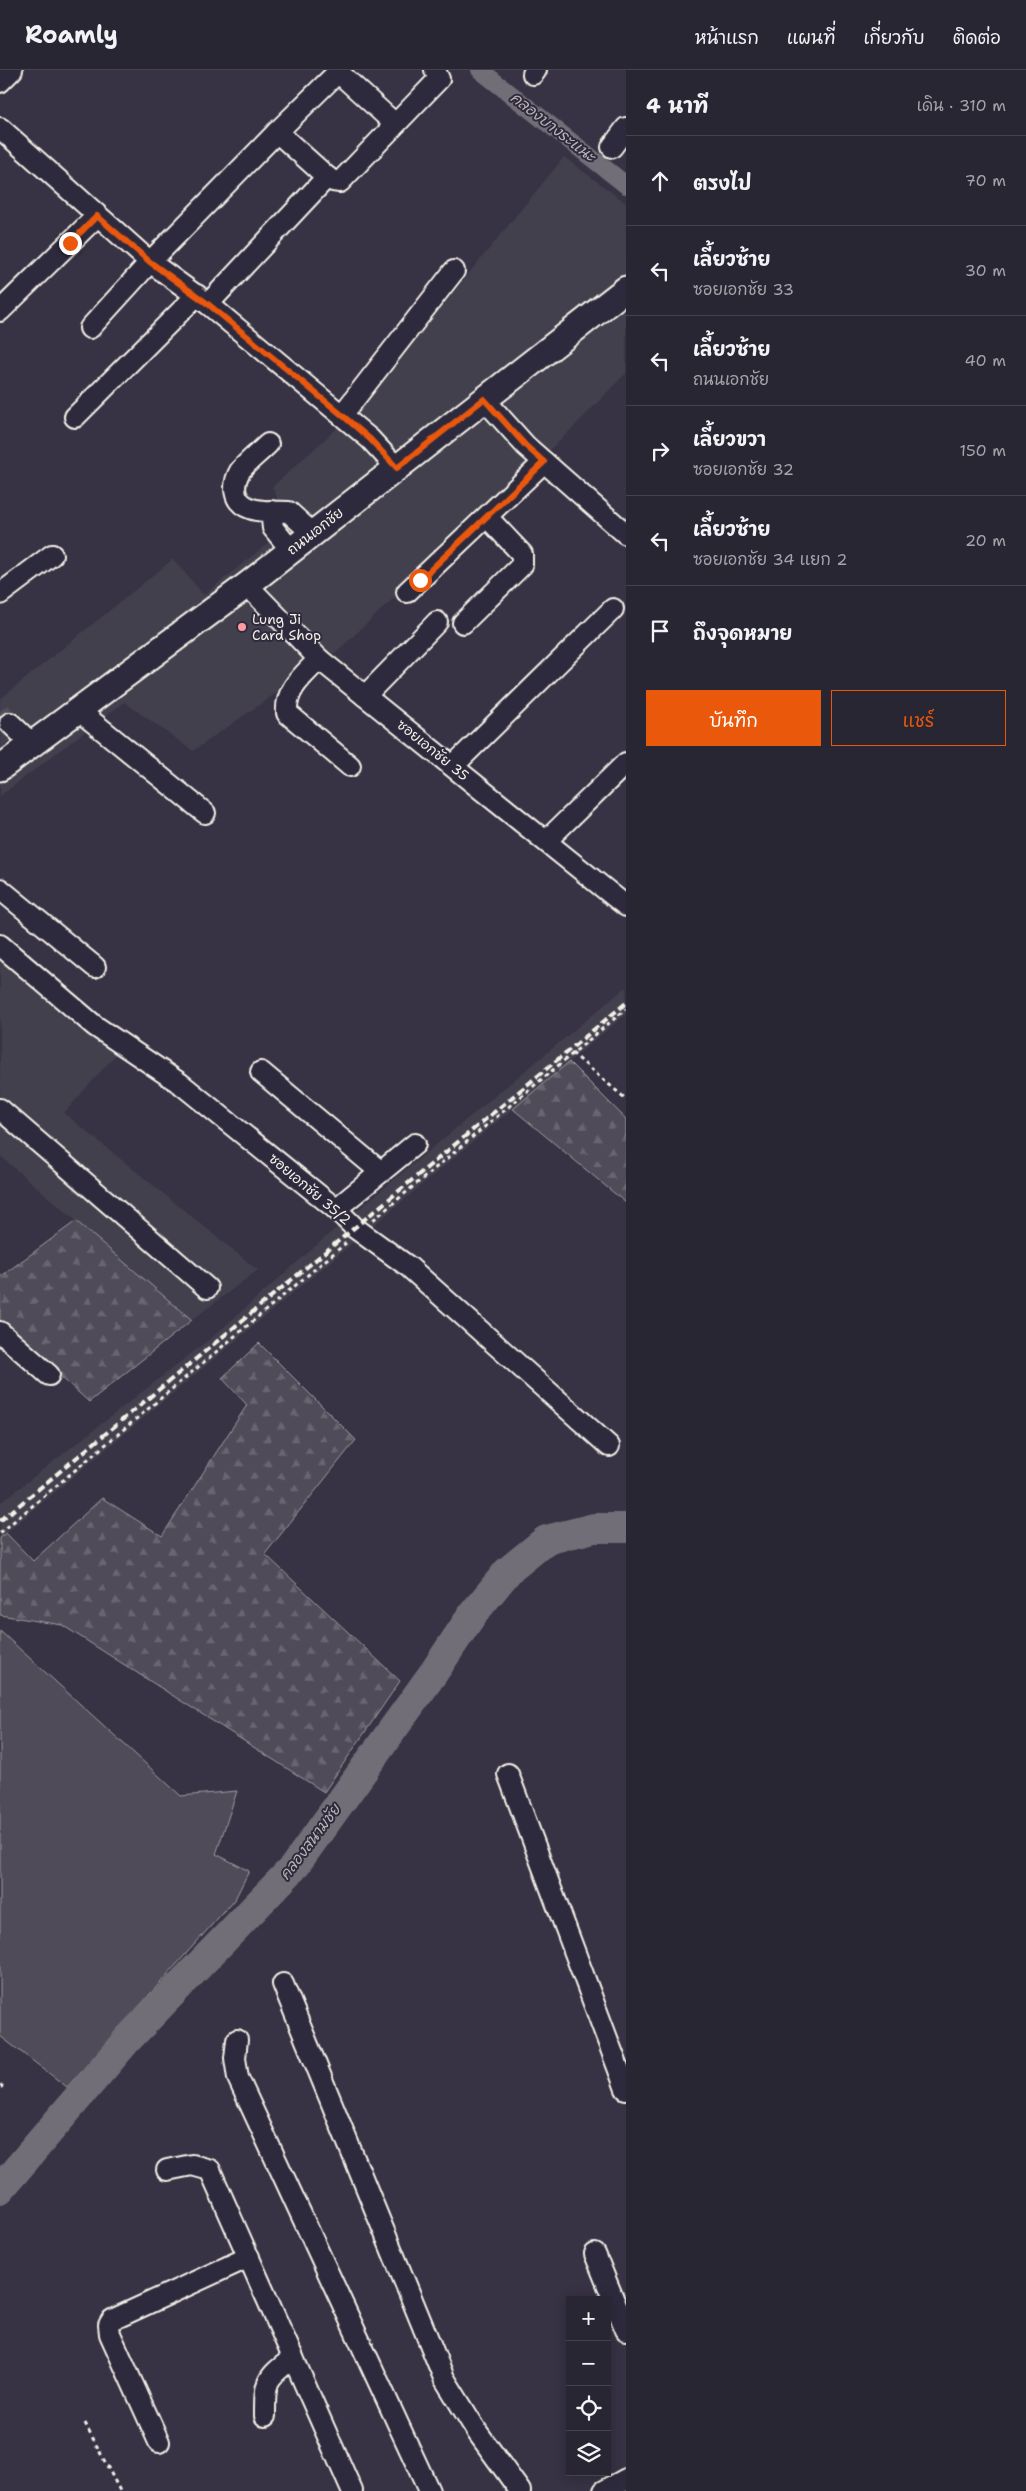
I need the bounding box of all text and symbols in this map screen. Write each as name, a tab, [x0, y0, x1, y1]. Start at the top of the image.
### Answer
text: Roamly	[25, 19, 118, 51]
text: หน้าแรก	[695, 26, 759, 50]
text: แผนที่	[787, 26, 835, 50]
text: เกี่ยวกับ	[863, 26, 925, 50]
text: ติดต่อ	[953, 26, 1001, 50]
water label: คลองบางระแนะ	[506, 88, 600, 167]
text: 4 นาที	[646, 92, 708, 120]
text: เดิน · 310 m	[917, 95, 1006, 116]
icon: ahead	[646, 167, 674, 195]
text: 70 m	[965, 170, 1006, 191]
text: ตรงไป	[693, 171, 751, 196]
route end	[59, 232, 82, 255]
text: เลี้ยวซ้าย	[693, 247, 770, 272]
icon: left	[646, 257, 674, 285]
text: 30 m	[965, 260, 1006, 281]
text: ซอยเอกชัย 33	[693, 279, 794, 300]
text: เลี้ยวซ้าย	[693, 337, 770, 362]
icon: left	[646, 347, 674, 375]
text: 40 m	[964, 350, 1006, 371]
text: ถนนเอกชัย	[693, 369, 769, 390]
text: เลี้ยวขวา	[693, 427, 766, 452]
icon: right	[646, 437, 674, 465]
text: 150 m	[959, 440, 1006, 461]
text: ซอยเอกชัย 32	[693, 459, 794, 480]
street label: ถนนเอกชัย	[283, 503, 347, 559]
text: เลี้ยวซ้าย	[693, 517, 770, 542]
icon: left	[646, 527, 674, 555]
text: 20 m	[965, 530, 1006, 551]
text: ซอยเอกชัย 34 แยก 2	[693, 549, 847, 570]
route start	[409, 569, 432, 592]
place label: Lung Ji Card Shop	[252, 610, 321, 644]
icon: arrive	[646, 617, 674, 645]
marker: Lung Ji Card Shop	[236, 621, 248, 633]
text: ถึงจุดหมาย	[693, 621, 792, 646]
button: บันทึก	[646, 690, 821, 746]
button: แชร์	[831, 690, 1006, 746]
street label: ซอยเอกชัย 35	[393, 715, 473, 785]
street label: ซอยเอกชัย 35/2	[265, 1149, 355, 1229]
water label: คลองสนามชัย	[275, 1799, 346, 1884]
map controls	[566, 2296, 611, 2476]
button: +	[566, 2296, 611, 2341]
button: −	[566, 2341, 611, 2386]
button: locate	[566, 2386, 611, 2431]
button: layers	[566, 2431, 611, 2476]

